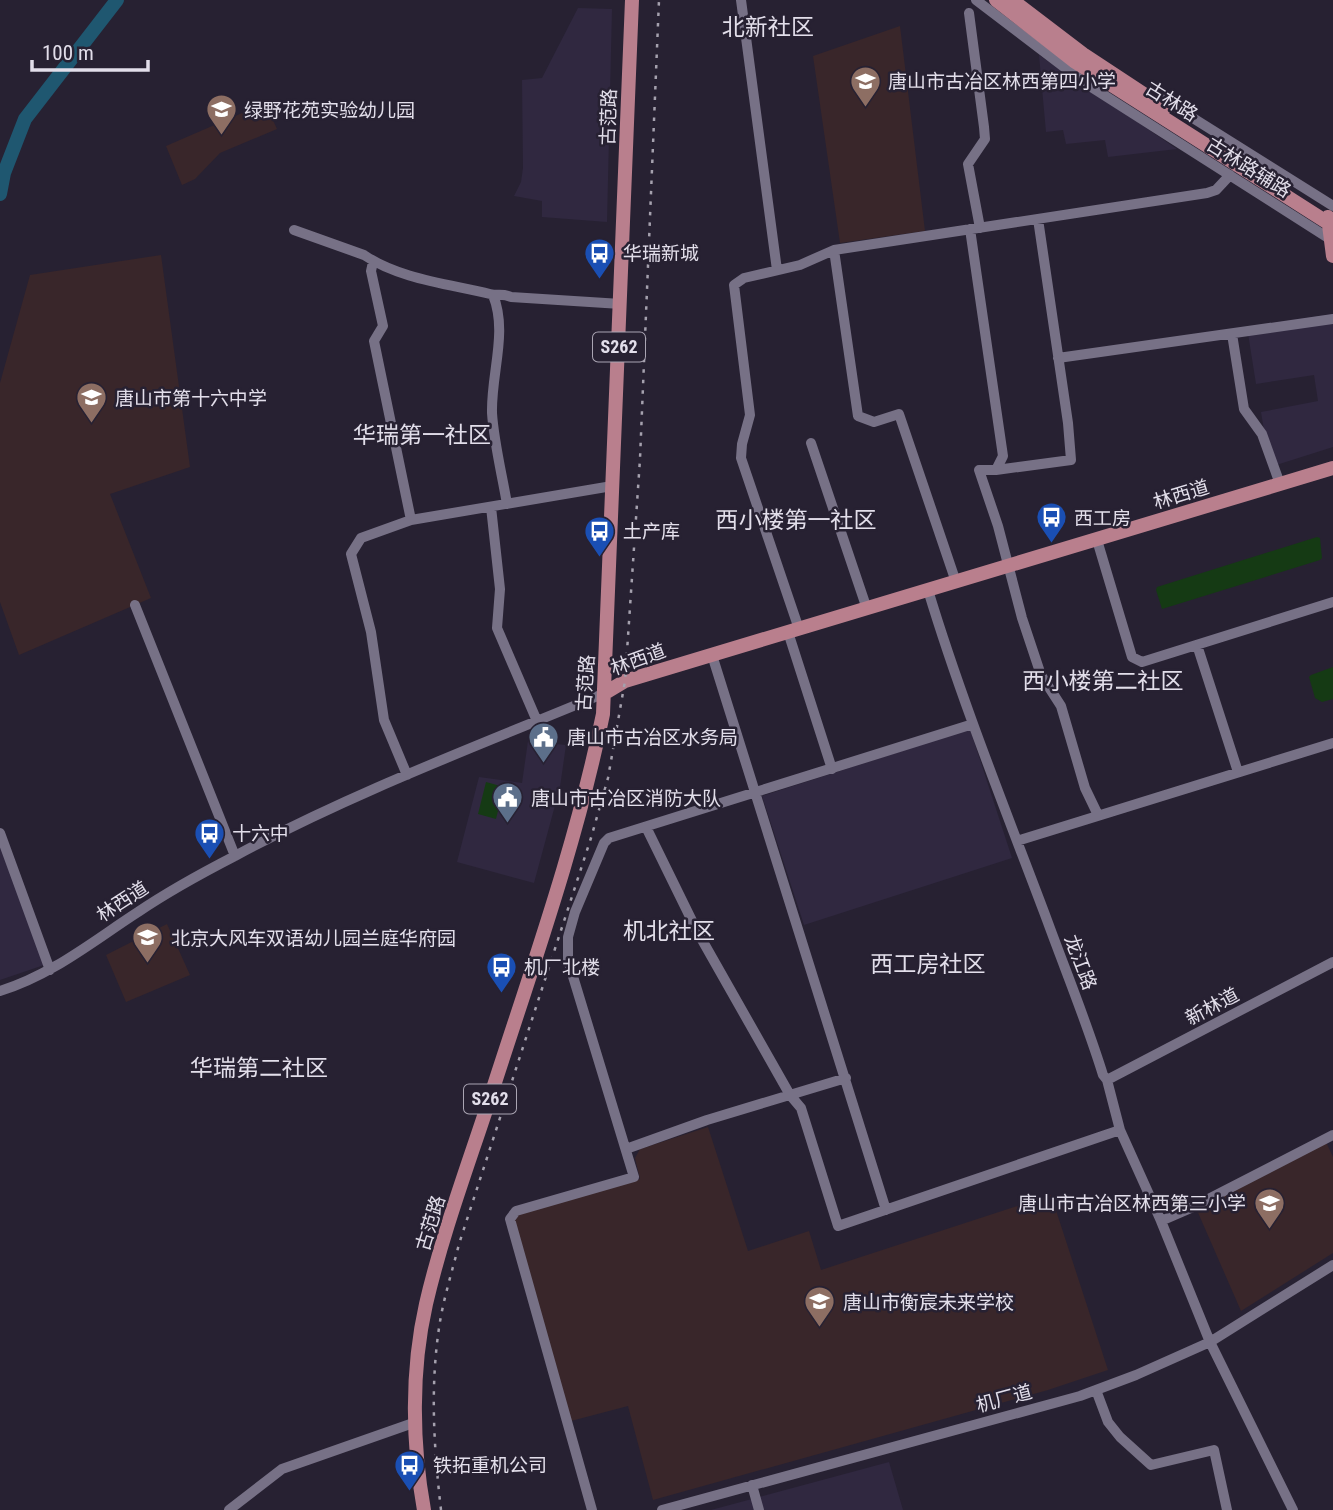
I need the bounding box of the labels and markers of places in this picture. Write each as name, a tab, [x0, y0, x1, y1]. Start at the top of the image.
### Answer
school or university icon: 唐山市古冶区林西第四小学	[848, 64, 882, 108]
place label: 唐山市古冶区林西第四小学	[888, 70, 1116, 93]
school or university icon: 绿野花苑实验幼儿园	[204, 93, 238, 137]
place label: 绿野花苑实验幼儿园	[244, 99, 415, 122]
bus stop icon: 华瑞新城	[583, 236, 617, 280]
place label: 华瑞新城	[623, 242, 699, 265]
school or university icon: 唐山市第十六中学	[75, 381, 109, 425]
place label: 唐山市第十六中学	[115, 387, 267, 410]
bus stop icon: 西工房	[1034, 501, 1068, 545]
place label: 西工房	[1074, 507, 1131, 530]
bus stop icon: 土产库	[583, 514, 617, 558]
place label: 土产库	[623, 520, 680, 543]
public building icon: 唐山市古冶区水务局	[527, 720, 561, 764]
place label: 唐山市古冶区水务局	[567, 726, 738, 749]
public building icon: 唐山市古冶区消防大队	[491, 781, 525, 825]
place label: 唐山市古冶区消防大队	[531, 787, 721, 810]
bus stop icon: 十六中	[192, 816, 226, 860]
place label: 十六中	[232, 822, 289, 845]
school or university icon: 北京大风车双语幼儿园兰庭华府园	[131, 921, 165, 965]
place label: 北京大风车双语幼儿园兰庭华府园	[171, 927, 456, 950]
bus stop icon: 机厂北楼	[484, 950, 518, 994]
place label: 机厂北楼	[524, 956, 600, 979]
school or university icon: 唐山市古冶区林西第三小学	[1252, 1186, 1286, 1230]
place label: 唐山市古冶区林西第三小学	[1018, 1192, 1246, 1215]
school or university icon: 唐山市衡宸未来学校	[803, 1285, 837, 1329]
place label: 唐山市衡宸未来学校	[843, 1291, 1014, 1314]
bus stop icon: 铁拓重机公司	[393, 1448, 427, 1492]
place label: 铁拓重机公司	[433, 1454, 547, 1477]

